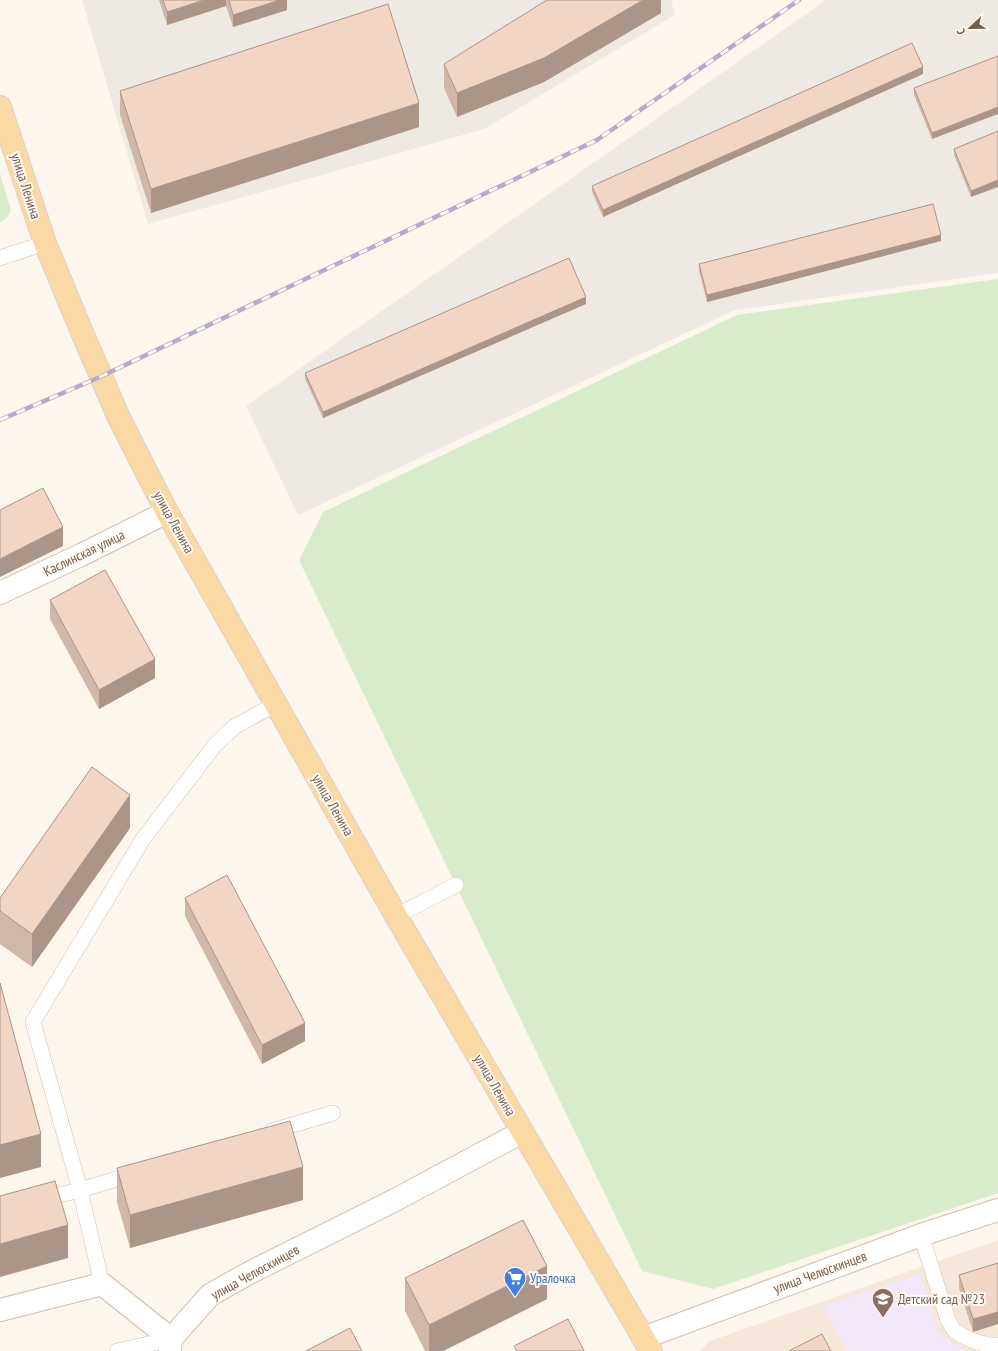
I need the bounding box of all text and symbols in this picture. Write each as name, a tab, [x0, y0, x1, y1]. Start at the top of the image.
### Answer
north arrow	[950, 8, 990, 48]
text: С	[953, 27, 968, 37]
street label: улица Ленина	[7, 151, 45, 221]
street label: улица Ленина	[150, 488, 198, 556]
street label: Каслинская улица	[40, 526, 128, 580]
street label: улица Ленина	[308, 771, 358, 839]
street label: улица Ленина	[470, 1051, 520, 1119]
street label: улица Челюскинцев	[208, 1240, 303, 1304]
street label: улица Челюскинцев	[771, 1247, 870, 1297]
supermarket icon: Уралочка	[502, 1265, 528, 1298]
place label: Уралочка	[530, 1269, 576, 1287]
school or university icon: Детский сад №23	[870, 1286, 896, 1319]
place label: Детский сад №23	[898, 1290, 985, 1308]

